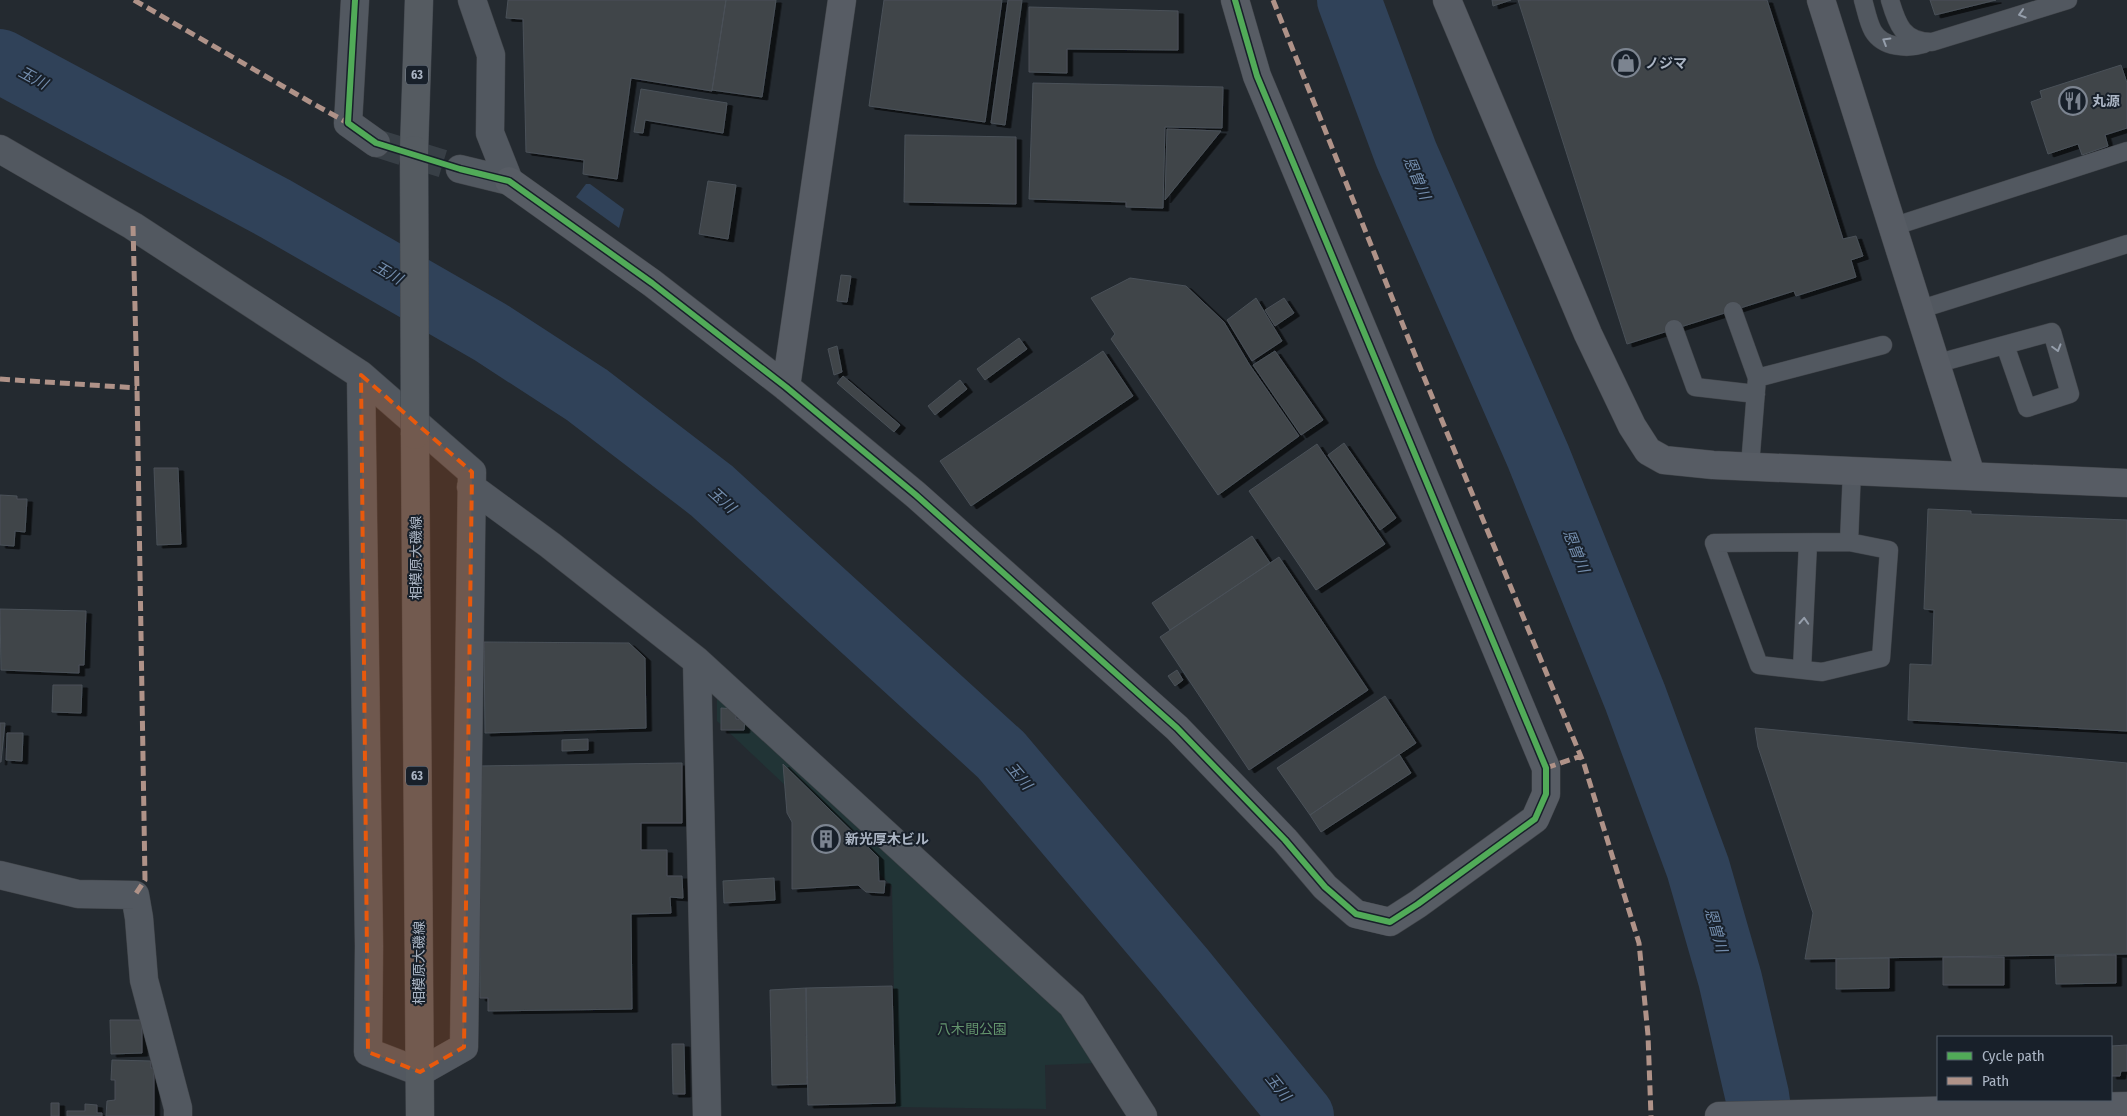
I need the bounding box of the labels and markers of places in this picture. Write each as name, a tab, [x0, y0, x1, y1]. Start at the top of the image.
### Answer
shop icon: ノジマ	[1611, 48, 1641, 78]
place label: ノジマ	[1645, 55, 1687, 72]
restaurant icon: 丸源	[2058, 86, 2088, 116]
place label: 丸源	[2092, 93, 2120, 110]
building icon: 新光厚木ビル	[811, 824, 841, 854]
place label: 新光厚木ビル	[845, 831, 929, 848]

